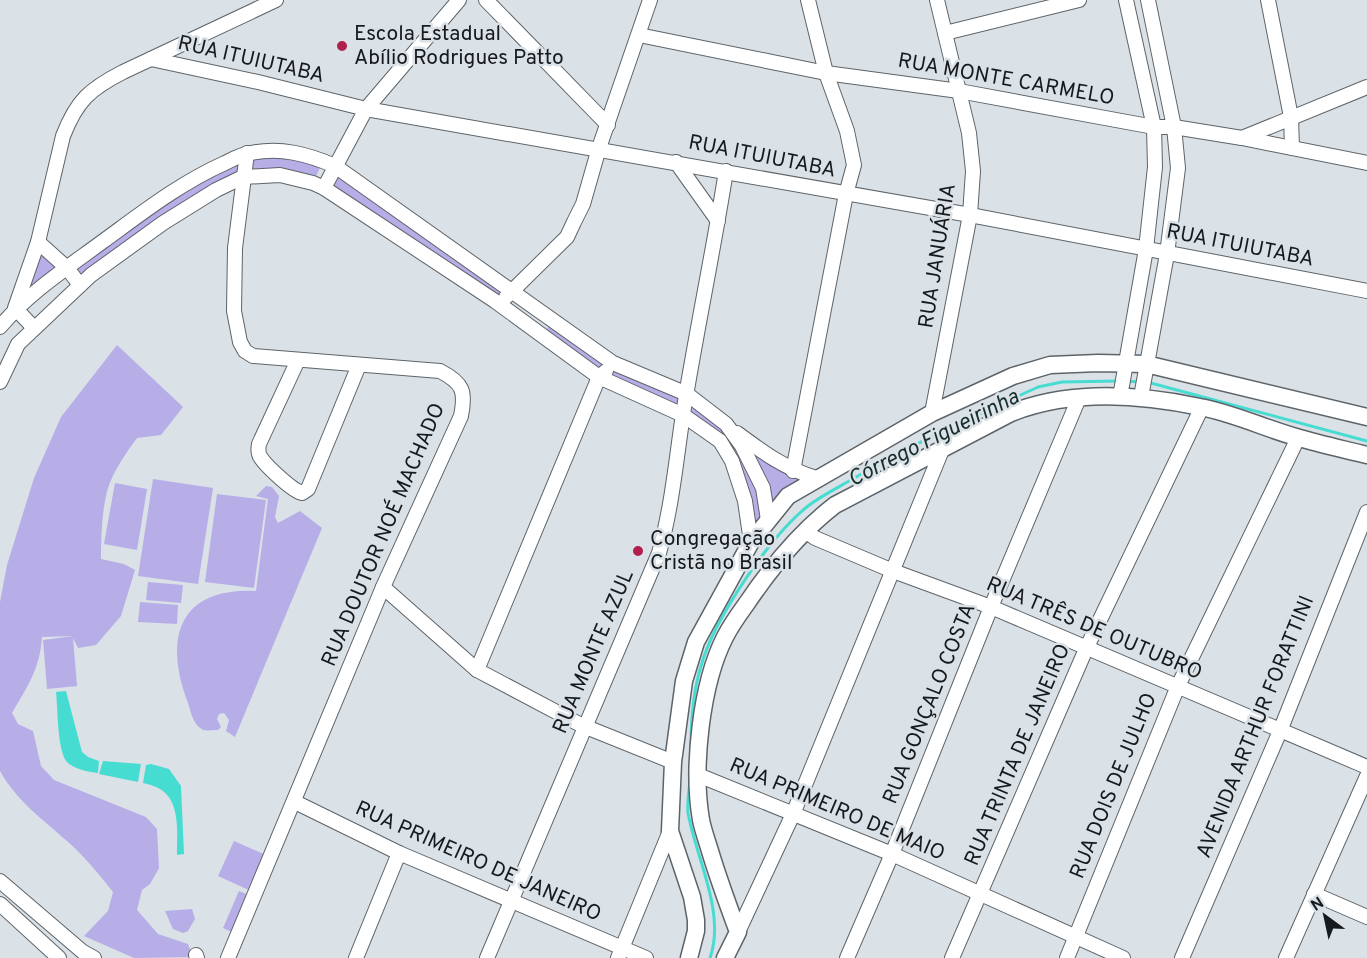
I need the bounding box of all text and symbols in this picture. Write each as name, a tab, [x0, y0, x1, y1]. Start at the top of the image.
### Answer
place label: Escola Estadual Abílio Rodrigues Patto	[354, 21, 564, 72]
street label: RUA ITUIUTABA	[175, 30, 327, 90]
marker: Escola Estadual Abílio Rodrigues Patto	[335, 39, 349, 53]
street label: RUA MONTE CARMELO	[896, 48, 1116, 112]
street label: RUA ITUIUTABA	[686, 129, 838, 185]
street label: RUA JANUÁRIA	[912, 181, 963, 330]
street label: RUA ITUIUTABA	[1164, 218, 1316, 274]
water label: Córrego Figueirinha	[844, 384, 1025, 494]
street label: RUA DOUTOR NOÉ MACHADO	[315, 399, 452, 671]
place label: Congregação Cristã no Brasil	[650, 526, 792, 577]
marker: Congregação Cristã no Brasil	[631, 544, 645, 558]
street label: RUA MONTE AZUL	[547, 566, 641, 738]
street label: RUA TRÊS DE OUTUBRO	[982, 570, 1207, 687]
street label: AVENIDA ARTHUR FORATTINI	[1191, 592, 1321, 862]
street label: RUA GONÇALO COSTA	[877, 600, 983, 808]
street label: RUA TRINTA DE JANEIRO	[959, 640, 1077, 870]
street label: RUA DOIS DE JULHO	[1064, 689, 1164, 883]
street label: RUA PRIMEIRO DE MAIO	[725, 752, 949, 868]
street label: RUA PRIMEIRO DE JANEIRO	[351, 795, 605, 929]
north arrow	[1295, 886, 1355, 946]
text: N	[1308, 894, 1328, 917]

